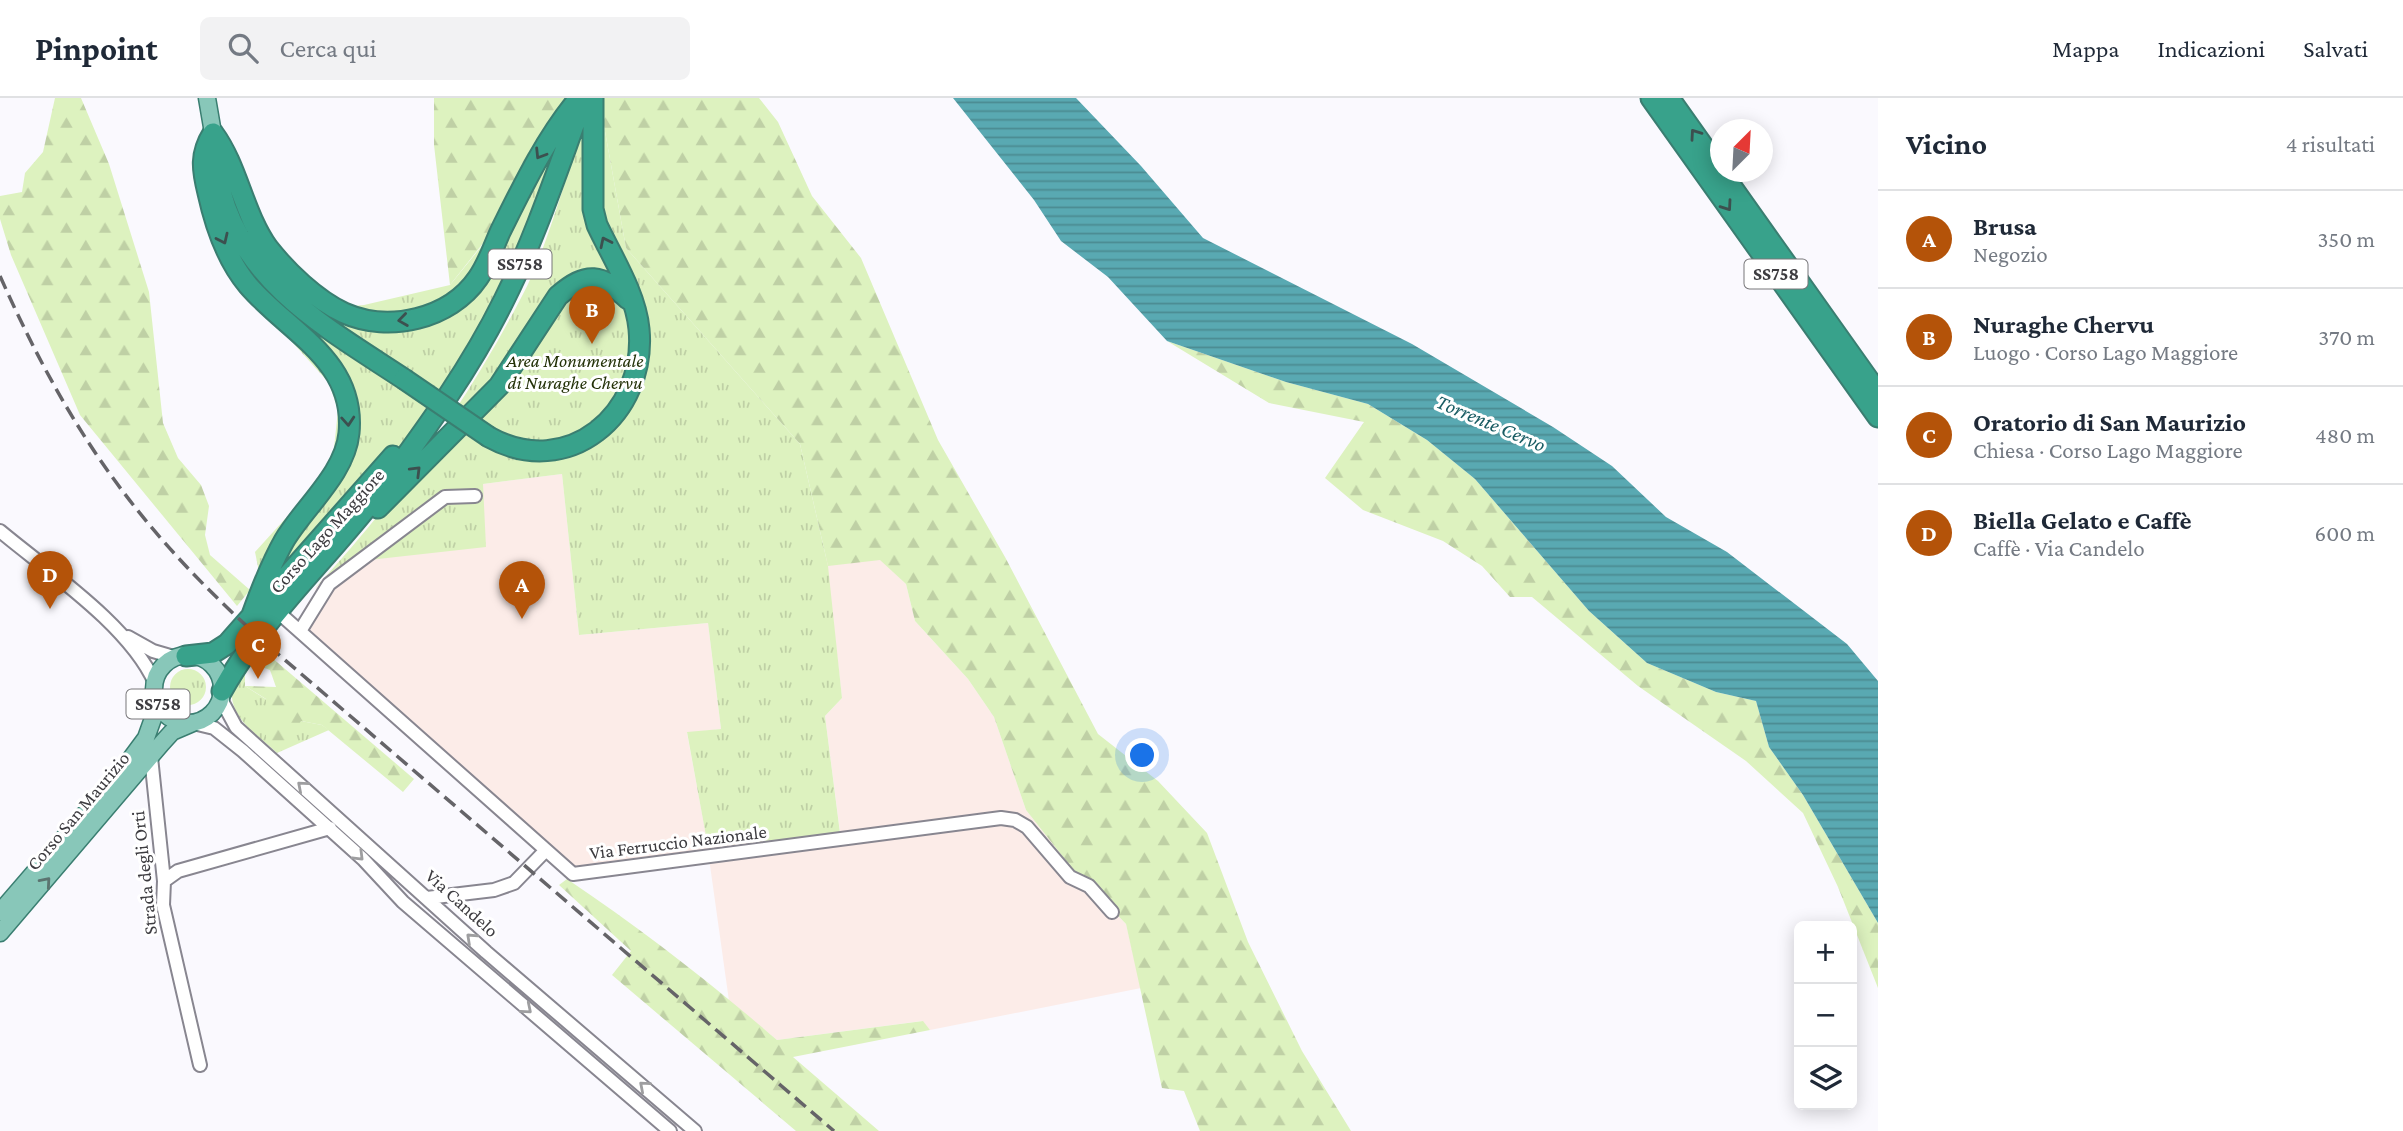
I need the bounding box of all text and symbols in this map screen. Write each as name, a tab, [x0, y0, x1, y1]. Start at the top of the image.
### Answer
search box	[200, 17, 690, 80]
icon: search	[224, 29, 262, 67]
text: Pinpoint	[35, 30, 158, 67]
text: Cerca qui	[280, 34, 377, 63]
text: Mappa	[2052, 35, 2119, 62]
text: Indicazioni	[2157, 35, 2265, 62]
text: Salvati	[2303, 35, 2368, 62]
north arrow	[1710, 119, 1773, 182]
text: Vicino	[1906, 127, 1987, 160]
one-way arrow	[1691, 129, 1703, 142]
text: 4 risultati	[2286, 131, 2375, 157]
one-way arrow	[536, 147, 549, 160]
one-way arrow	[1719, 198, 1732, 211]
text: Brusa	[1973, 212, 2037, 241]
text: A	[1922, 226, 1936, 252]
text: 350 m	[2317, 226, 2375, 252]
one-way arrow	[215, 232, 229, 244]
one-way arrow	[599, 237, 613, 249]
text: Negozio	[1973, 241, 2048, 267]
road number: SS758	[489, 250, 552, 279]
road number: SS758	[1744, 260, 1808, 288]
pin: B	[569, 286, 615, 344]
text: Nuraghe Chervu	[1973, 310, 2154, 339]
one-way arrow	[397, 312, 409, 327]
text: B	[1922, 324, 1936, 350]
text: 370 m	[2318, 324, 2375, 350]
text: Luogo · Corso Lago Maggiore	[1973, 339, 2238, 365]
park label: Area Monumentale di Nuraghe Chervu	[506, 350, 643, 393]
water label: Torrente Cervo	[1433, 389, 1549, 457]
text: Oratorio di San Maurizio	[1973, 408, 2246, 437]
one-way arrow	[340, 416, 355, 427]
text: C	[1922, 422, 1936, 448]
text: 480 m	[2315, 422, 2375, 448]
text: Chiesa · Corso Lago Maggiore	[1973, 437, 2243, 463]
street label: Corso Lago Maggiore	[266, 465, 388, 597]
one-way arrow	[408, 467, 420, 479]
text: Biella Gelato e Caffè	[1973, 506, 2192, 535]
text: D	[1921, 520, 1937, 546]
text: 600 m	[2315, 520, 2375, 546]
text: Caffè · Via Candelo	[1973, 535, 2145, 561]
pin: D	[27, 551, 73, 609]
pin: A	[499, 561, 545, 619]
pin: C	[235, 621, 281, 679]
road number: SS758	[127, 690, 190, 718]
your location	[1125, 738, 1159, 772]
street label: Corso San Maurizio	[22, 748, 134, 874]
one-way arrow	[297, 782, 310, 794]
street label: Strada degli Orti	[127, 810, 161, 936]
street label: Via Ferruccio Nazionale	[588, 821, 768, 863]
one-way arrow	[351, 848, 363, 860]
street label: Via Candelo	[421, 865, 503, 941]
one-way arrow	[38, 878, 50, 891]
map controls	[1794, 921, 1857, 1110]
button: +	[1794, 921, 1857, 984]
one-way arrow	[466, 934, 479, 946]
button: −	[1794, 984, 1857, 1047]
one-way arrow	[519, 1001, 532, 1013]
button: layers	[1794, 1047, 1857, 1110]
one-way arrow	[639, 1082, 652, 1094]

